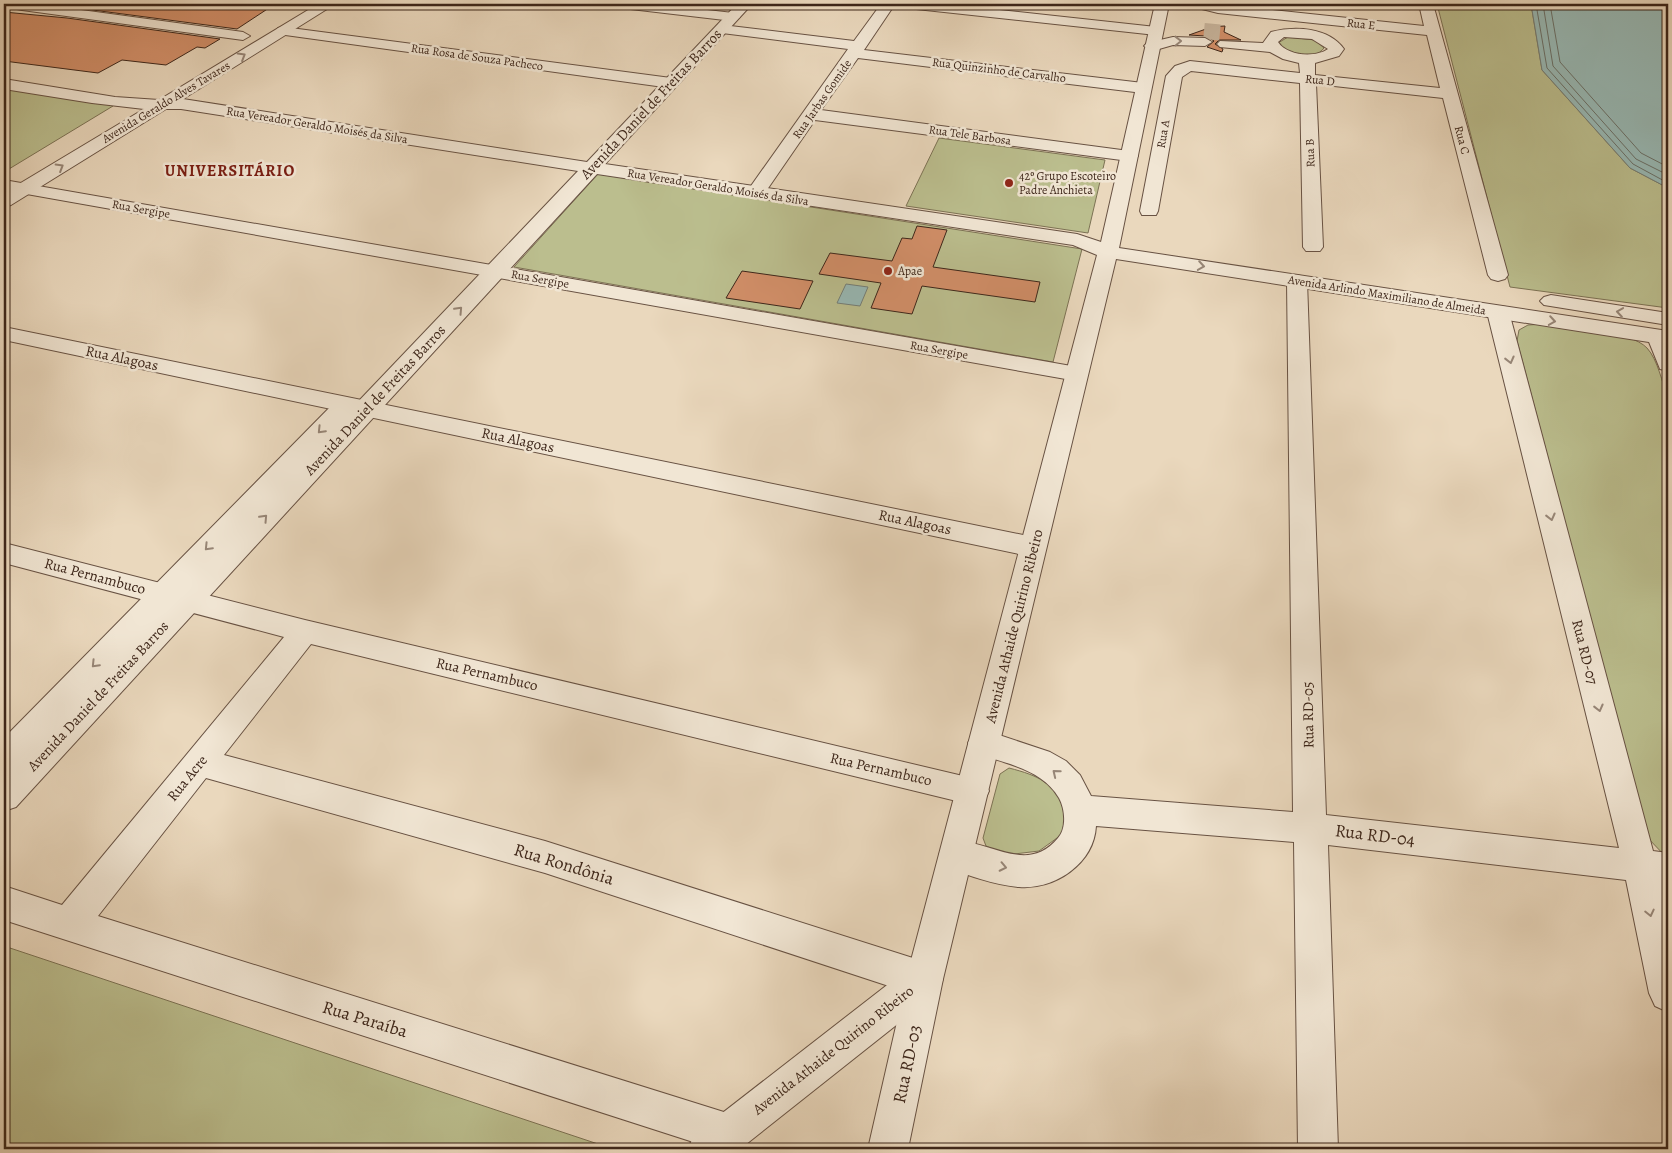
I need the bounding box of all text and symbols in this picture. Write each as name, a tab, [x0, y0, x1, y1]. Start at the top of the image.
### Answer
street label: Rua E	[1346, 15, 1376, 33]
street label: Avenida Daniel de Freitas Barros	[575, 24, 726, 184]
one-way arrow	[1175, 36, 1183, 47]
street label: Rua Rosa de Souza Pacheco	[410, 40, 544, 74]
one-way arrow	[236, 52, 245, 62]
street label: Rua Quinzinho de Carvalho	[931, 54, 1067, 86]
street label: Rua Jarbas Gomide	[789, 56, 855, 142]
street label: Avenida Geraldo Alves Tavares	[98, 57, 233, 147]
street label: Rua D	[1304, 70, 1336, 90]
street label: Rua Vereador Geraldo Moisés da Silva	[225, 103, 409, 147]
street label: Rua A	[1153, 118, 1174, 149]
street label: Rua Tele Barbosa	[928, 121, 1013, 149]
street label: Rua C	[1451, 124, 1473, 156]
street label: Rua B	[1302, 138, 1318, 168]
district label: UNIVERSITÁRIO	[165, 160, 295, 182]
one-way arrow	[55, 163, 64, 173]
street label: Rua Vereador Geraldo Moisés da Silva	[626, 165, 810, 209]
place label: 42º Grupo Escoteiro Padre Anchieta	[1019, 168, 1116, 198]
marker: 42º Grupo Escoteiro Padre Anchieta	[1003, 177, 1015, 189]
street label: Rua Sergipe	[111, 196, 171, 222]
one-way arrow	[1197, 260, 1206, 270]
place label: Apae	[897, 263, 922, 279]
marker: Apae	[882, 265, 894, 277]
street label: Rua Sergipe	[510, 266, 570, 292]
street label: Avenida Arlindo Maximiliano de Almeida	[1286, 271, 1488, 319]
one-way arrow	[453, 307, 462, 316]
one-way arrow	[1616, 307, 1624, 317]
one-way arrow	[1548, 315, 1557, 325]
street label: Avenida Daniel de Freitas Barros	[299, 320, 450, 480]
street label: Rua Sergipe	[909, 337, 969, 363]
street label: Rua Alagoas	[84, 341, 160, 375]
one-way arrow	[1505, 355, 1515, 363]
street label: Rua Alagoas	[480, 423, 556, 457]
one-way arrow	[318, 424, 327, 433]
street label: Rua Alagoas	[877, 505, 953, 539]
one-way arrow	[1545, 513, 1555, 521]
one-way arrow	[258, 515, 267, 524]
street label: Avenida Athaide Quirino Ribeiro	[980, 527, 1048, 726]
one-way arrow	[205, 541, 214, 550]
street label: Rua Pernambuco	[42, 553, 148, 599]
street label: Avenida Daniel de Freitas Barros	[22, 616, 173, 776]
street label: Rua RD-07	[1567, 617, 1603, 687]
street label: Rua Pernambuco	[434, 653, 540, 695]
one-way arrow	[92, 658, 101, 667]
street label: Rua RD-05	[1297, 682, 1319, 748]
one-way arrow	[1594, 704, 1604, 712]
street label: Rua Pernambuco	[828, 748, 934, 790]
street label: Rua Acre	[162, 751, 212, 805]
one-way arrow	[1053, 771, 1062, 779]
street label: Rua RD-04	[1334, 818, 1416, 852]
street label: Rua Rondônia	[511, 837, 618, 891]
one-way arrow	[999, 862, 1008, 872]
one-way arrow	[1644, 909, 1655, 918]
street label: Avenida Athaide Quirino Ribeiro	[748, 981, 918, 1120]
street label: Rua Paraíba	[320, 995, 411, 1043]
street label: Rua RD-03	[887, 1023, 927, 1105]

